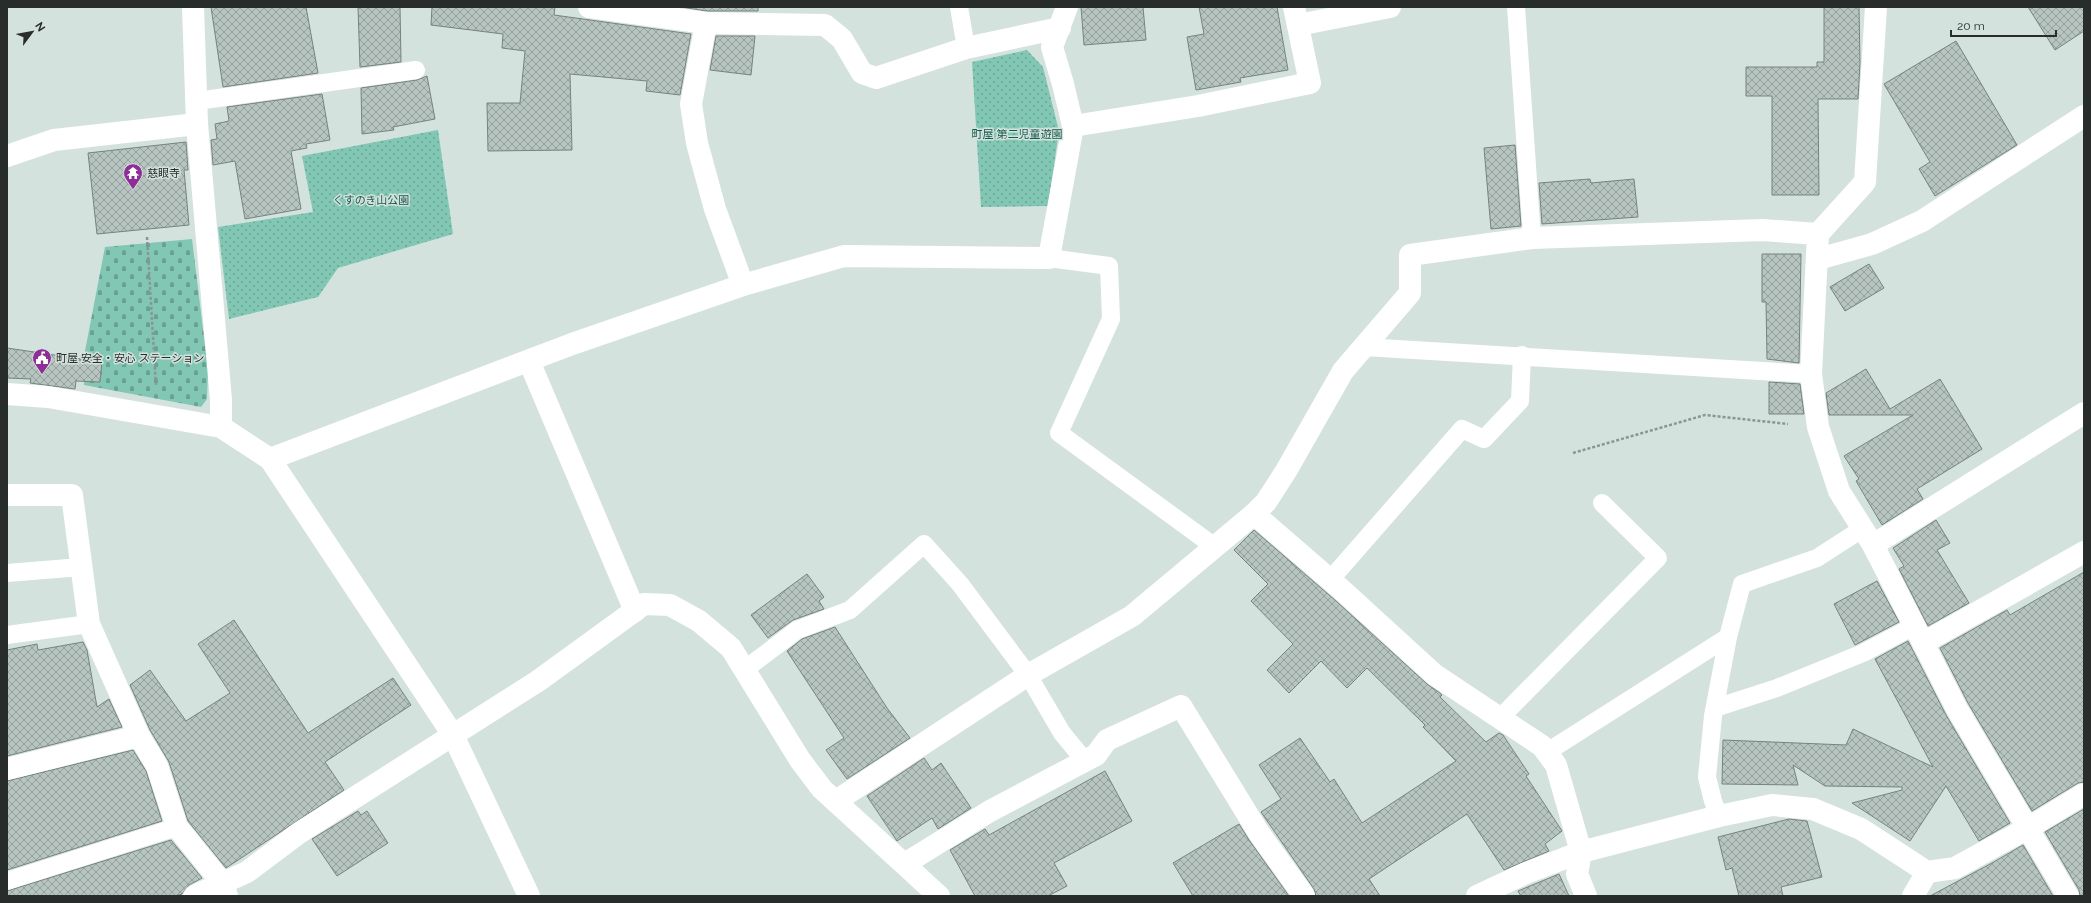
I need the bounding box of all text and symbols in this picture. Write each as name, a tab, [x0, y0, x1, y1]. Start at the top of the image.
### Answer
north arrow	[12, 12, 52, 52]
scale bar	[1951, 12, 2056, 38]
text: 20 m	[1957, 19, 1985, 33]
text: N	[32, 20, 48, 34]
park label: 町屋 第二児童遊園	[972, 128, 1062, 141]
temple icon: 慈眼寺	[122, 162, 144, 190]
place label: 慈眼寺	[147, 167, 180, 180]
park label: くすのき山公園	[333, 194, 409, 207]
public building icon: 町屋 安全・安心 ステーション	[31, 347, 53, 375]
place label: 町屋 安全・安心 ステーション	[56, 352, 204, 365]

